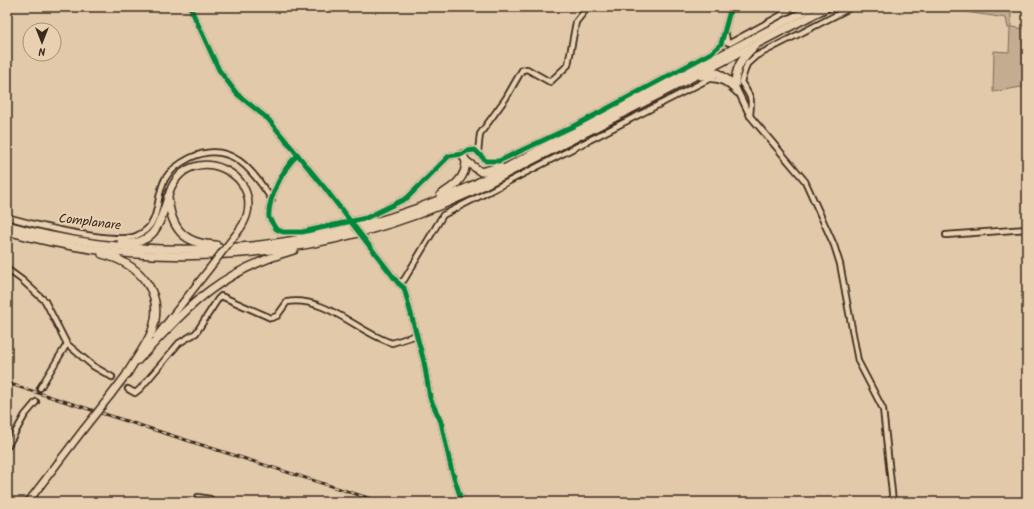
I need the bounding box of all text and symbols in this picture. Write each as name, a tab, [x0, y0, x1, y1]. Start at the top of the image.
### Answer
north arrow	[22, 22, 62, 62]
text: N	[38, 42, 45, 60]
street label: Complanare	[57, 208, 122, 237]

